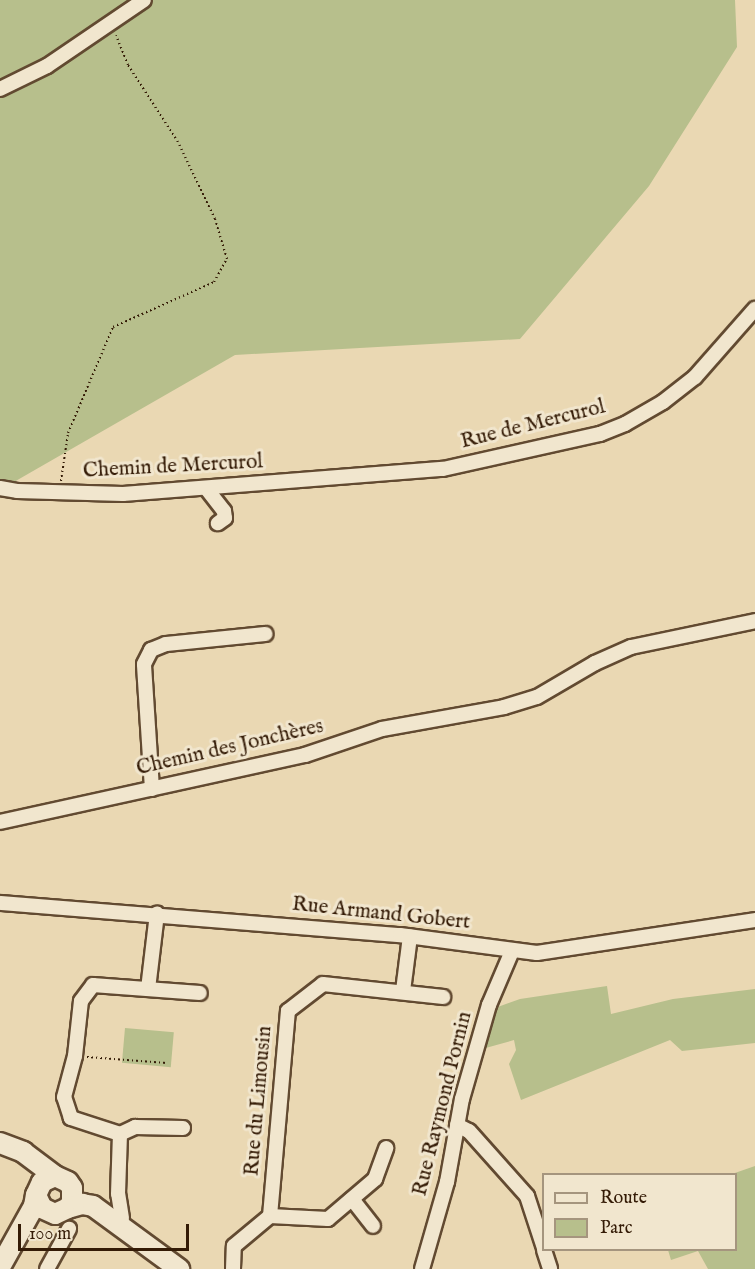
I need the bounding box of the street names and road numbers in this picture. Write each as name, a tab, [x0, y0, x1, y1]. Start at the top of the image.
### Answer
street label: Rue de Mercurol	[458, 395, 608, 455]
street label: Chemin de Mercurol	[82, 450, 264, 484]
street label: Chemin des Jonchères	[134, 714, 326, 782]
street label: Rue Armand Gobert	[291, 892, 471, 936]
street label: Rue Raymond Pornin	[408, 1009, 478, 1199]
street label: Rue du Limousin	[240, 1025, 278, 1177]

